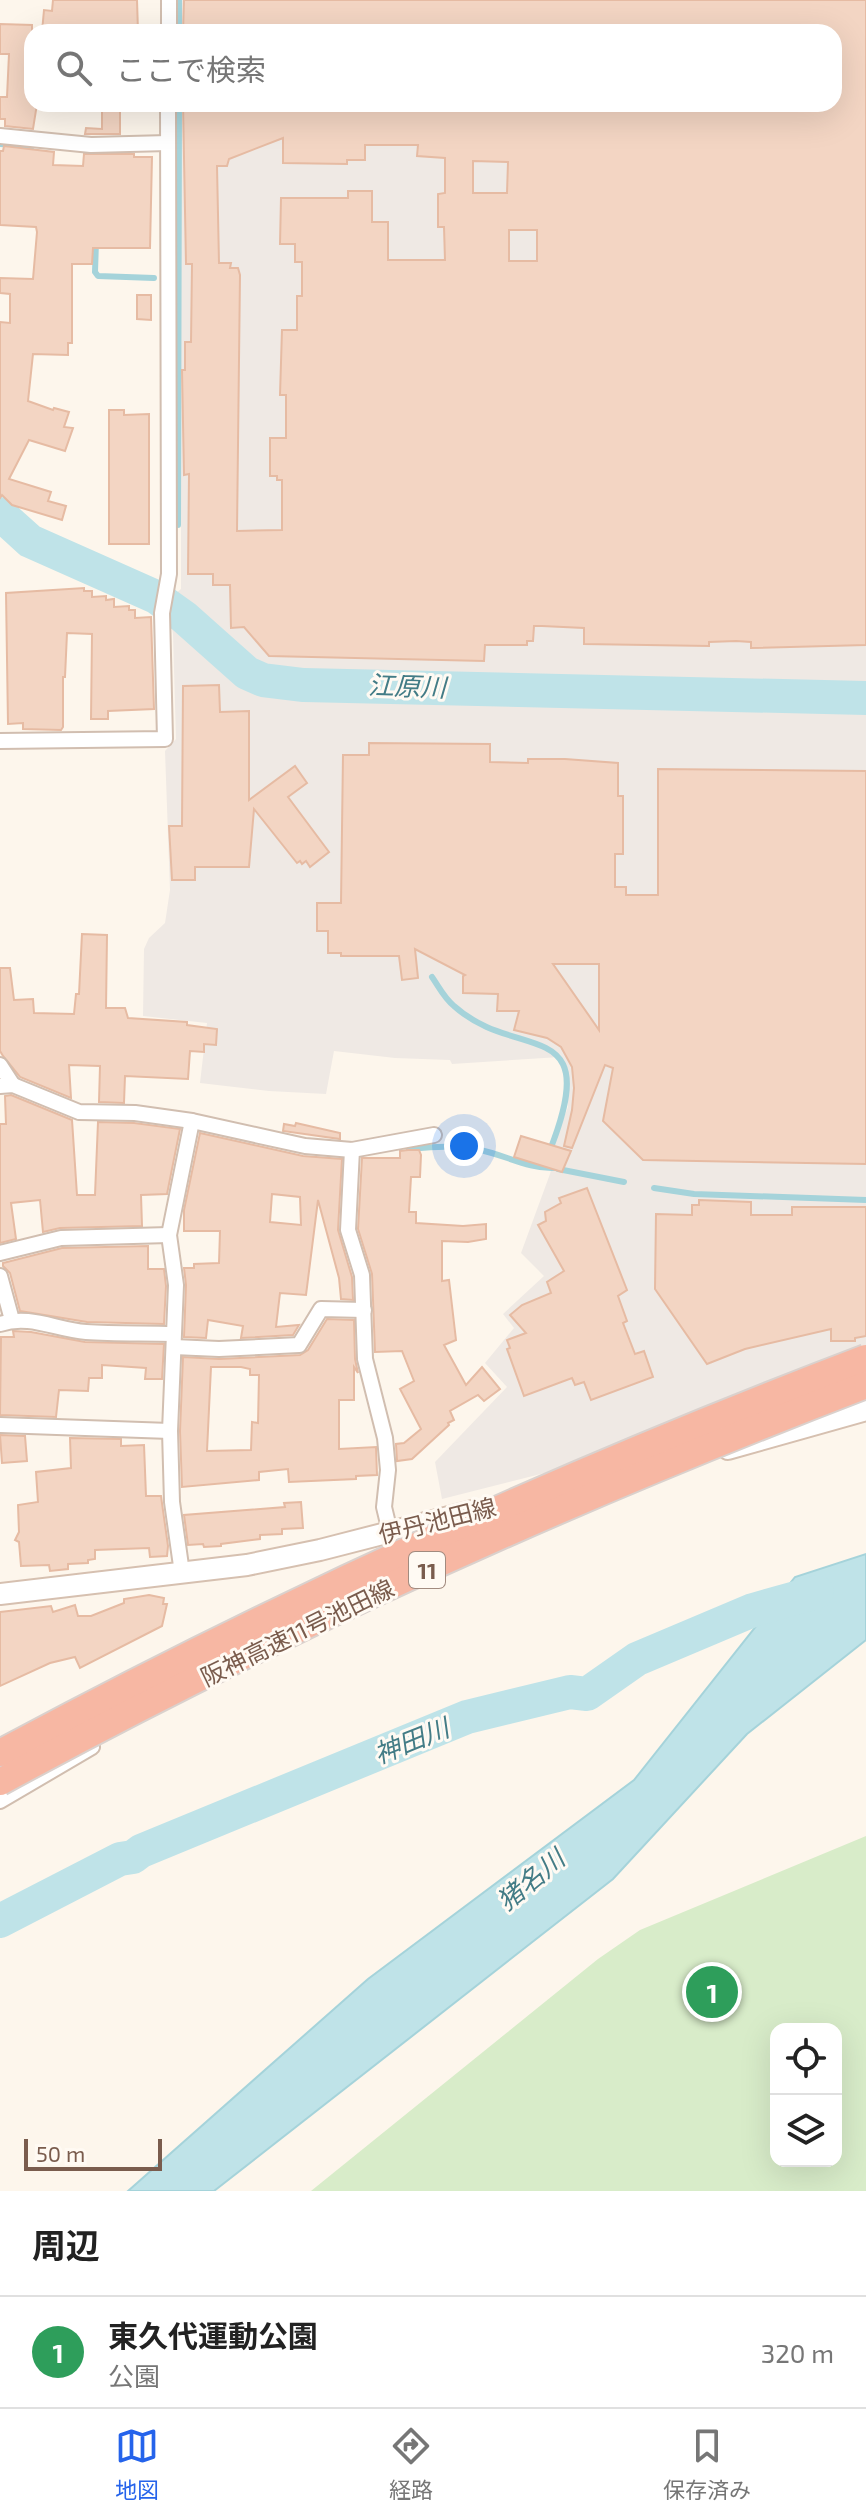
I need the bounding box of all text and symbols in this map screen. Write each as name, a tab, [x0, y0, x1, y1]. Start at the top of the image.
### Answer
search box	[24, 24, 842, 112]
icon: search	[52, 46, 96, 90]
text: ここで検索	[116, 51, 266, 87]
water label: 江原川	[367, 668, 450, 702]
your location	[444, 1126, 484, 1166]
street label: 伊丹池田線	[375, 1491, 499, 1549]
road number: 11	[409, 1552, 445, 1588]
street label: 阪神高速11号池田線	[196, 1573, 398, 1691]
water label: 神田川	[369, 1710, 456, 1769]
water label: 猪名川	[490, 1840, 572, 1916]
pin: 1	[686, 1962, 738, 2022]
map controls	[770, 2023, 842, 2167]
button: locate	[770, 2023, 842, 2095]
button: layers	[770, 2095, 842, 2167]
scale bar	[24, 2135, 162, 2171]
text: 50 m	[36, 2140, 85, 2166]
text: 周辺	[32, 2224, 100, 2265]
text: 東久代運動公園	[108, 2317, 318, 2353]
text: 1	[52, 2337, 64, 2368]
text: 320 m	[761, 2337, 834, 2368]
text: 公園	[108, 2360, 160, 2391]
tab: 地図	[115, 2424, 159, 2504]
tab: 経路	[389, 2424, 433, 2504]
tab: 保存済み	[663, 2424, 751, 2504]

